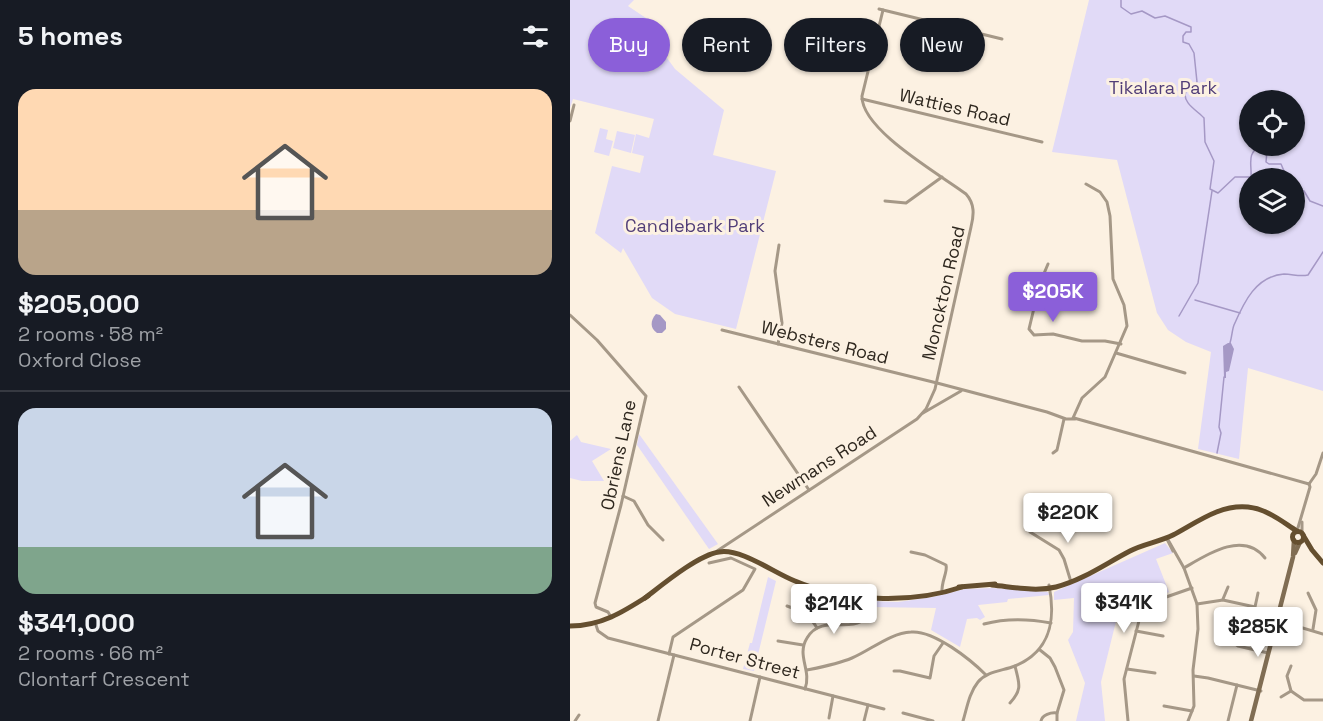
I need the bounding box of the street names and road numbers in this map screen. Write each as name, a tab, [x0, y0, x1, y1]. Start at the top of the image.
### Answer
street label: Watties Road	[897, 83, 1013, 131]
street label: Monckton Road	[916, 224, 970, 362]
street label: Websters Road	[759, 315, 891, 369]
street label: Obriens Lane	[595, 398, 641, 512]
street label: Newmans Road	[757, 420, 881, 512]
street label: Porter Street	[687, 632, 803, 684]

